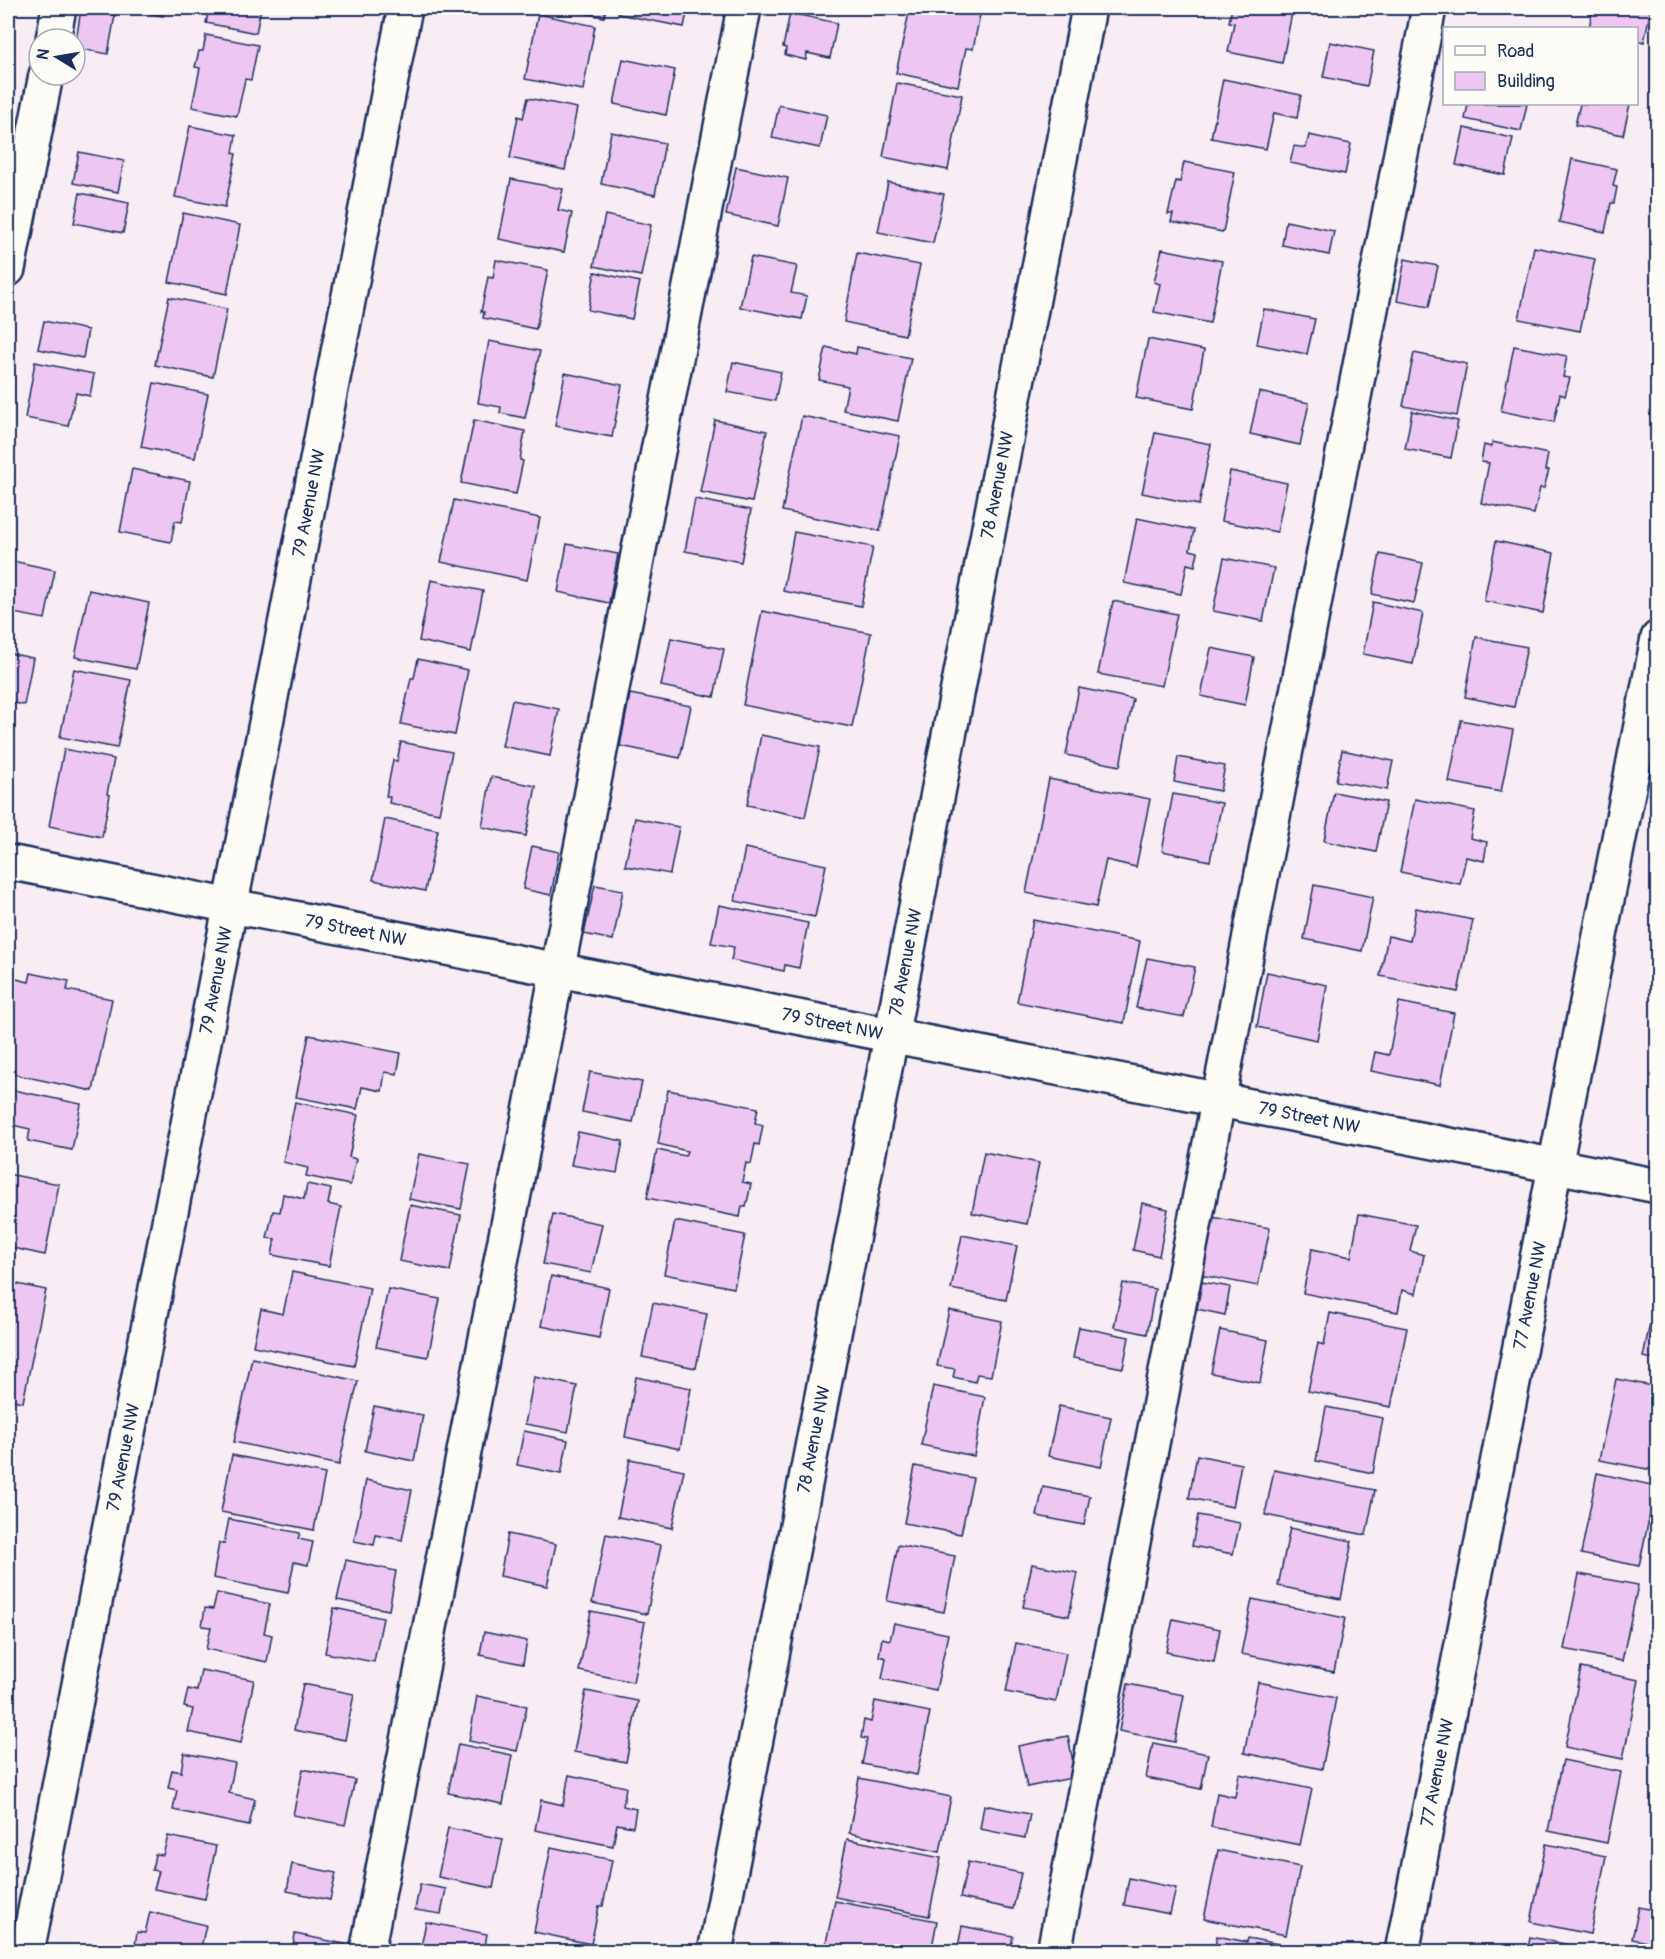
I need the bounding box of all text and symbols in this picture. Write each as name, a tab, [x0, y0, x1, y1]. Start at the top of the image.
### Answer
north arrow	[27, 27, 87, 87]
legend	[1443, 27, 1638, 105]
text: Road	[1497, 40, 1534, 63]
text: N	[32, 47, 54, 62]
text: Building	[1497, 70, 1555, 93]
street label: 78 Avenue NW	[976, 429, 1019, 541]
street label: 79 Avenue NW	[287, 447, 330, 559]
street label: 78 Avenue NW	[884, 906, 927, 1018]
street label: 79 Street NW	[303, 909, 408, 951]
street label: 79 Avenue NW	[194, 924, 238, 1036]
street label: 79 Street NW	[779, 1003, 885, 1045]
street label: 79 Street NW	[1256, 1096, 1362, 1139]
street label: 77 Avenue NW	[1508, 1239, 1552, 1351]
street label: 78 Avenue NW	[792, 1384, 835, 1495]
street label: 79 Avenue NW	[101, 1401, 145, 1513]
street label: 77 Avenue NW	[1415, 1716, 1459, 1828]

